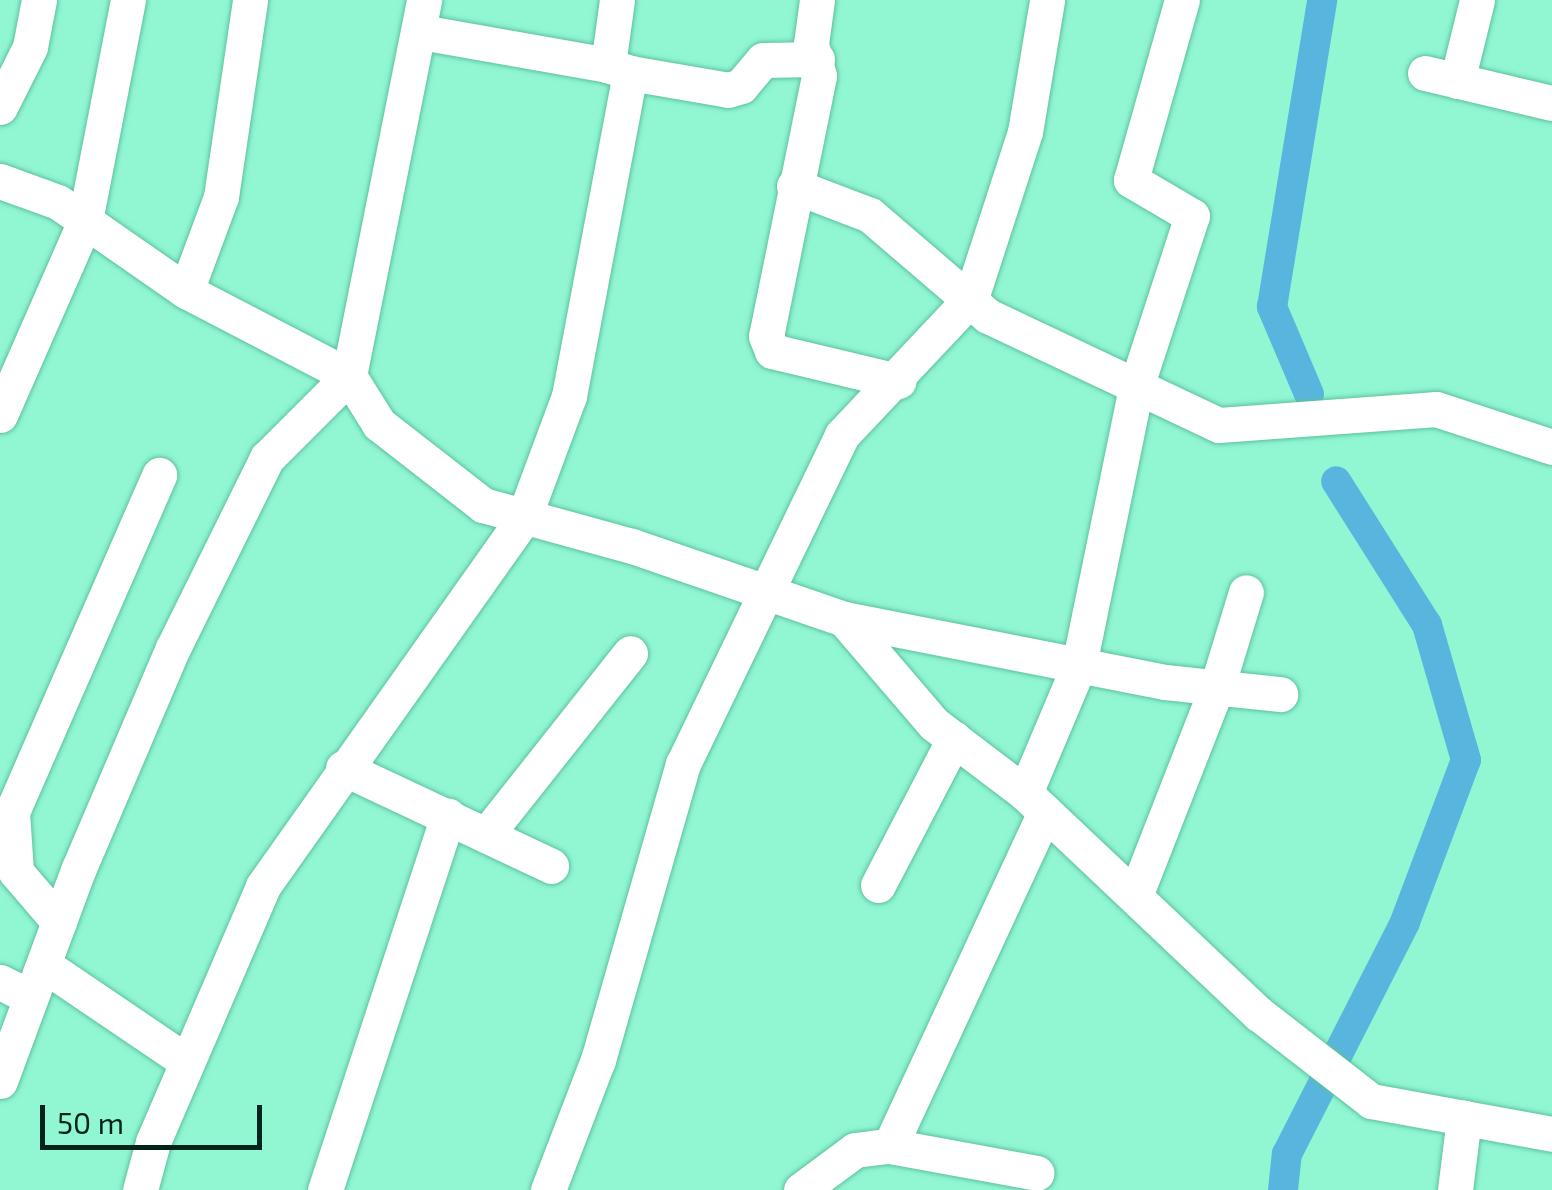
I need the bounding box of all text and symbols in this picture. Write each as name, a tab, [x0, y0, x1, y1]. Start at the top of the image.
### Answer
scale bar	[45, 1085, 268, 1147]
text: 50 m	[57, 1104, 124, 1140]

